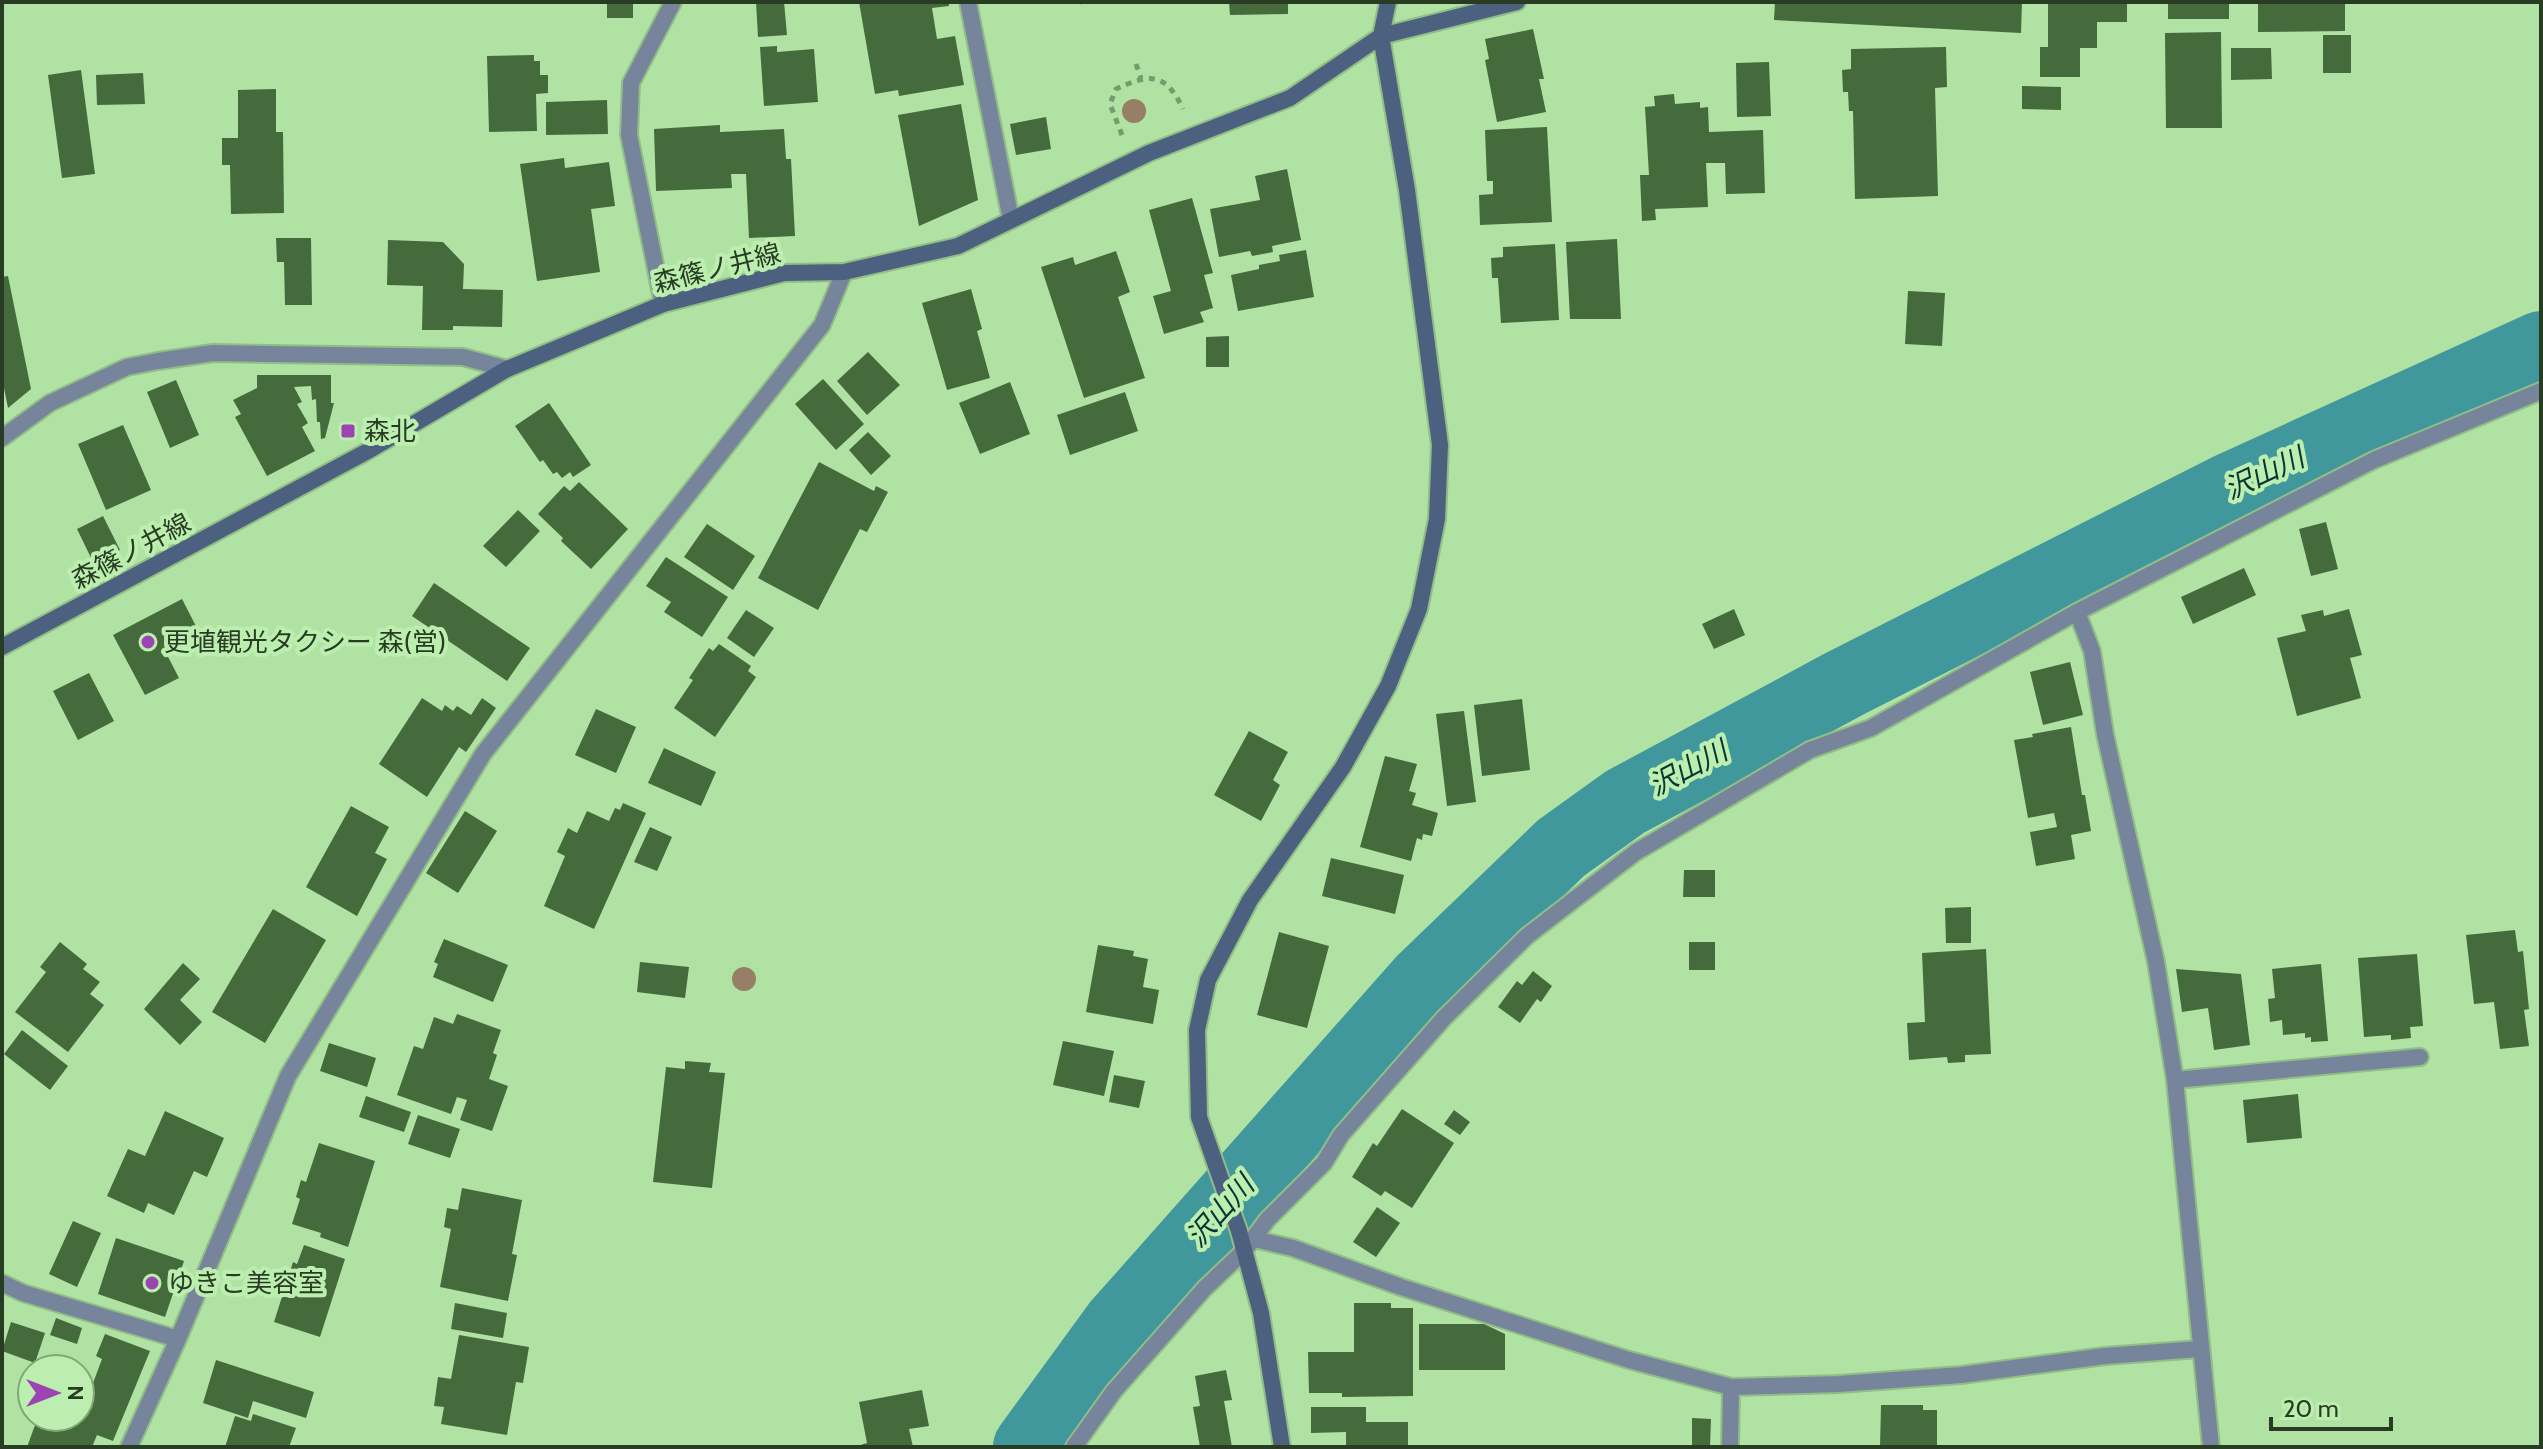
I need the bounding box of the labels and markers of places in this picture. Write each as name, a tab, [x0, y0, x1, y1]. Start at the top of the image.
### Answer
place label: 森北	[364, 415, 416, 447]
marker: 森北	[339, 422, 357, 440]
place label: 更埴観光タクシー 森(営)	[164, 626, 446, 658]
marker: 更埴観光タクシー 森(営)	[139, 633, 157, 651]
place label: ゆきこ美容室	[168, 1267, 324, 1299]
marker: ゆきこ美容室	[143, 1274, 161, 1292]

